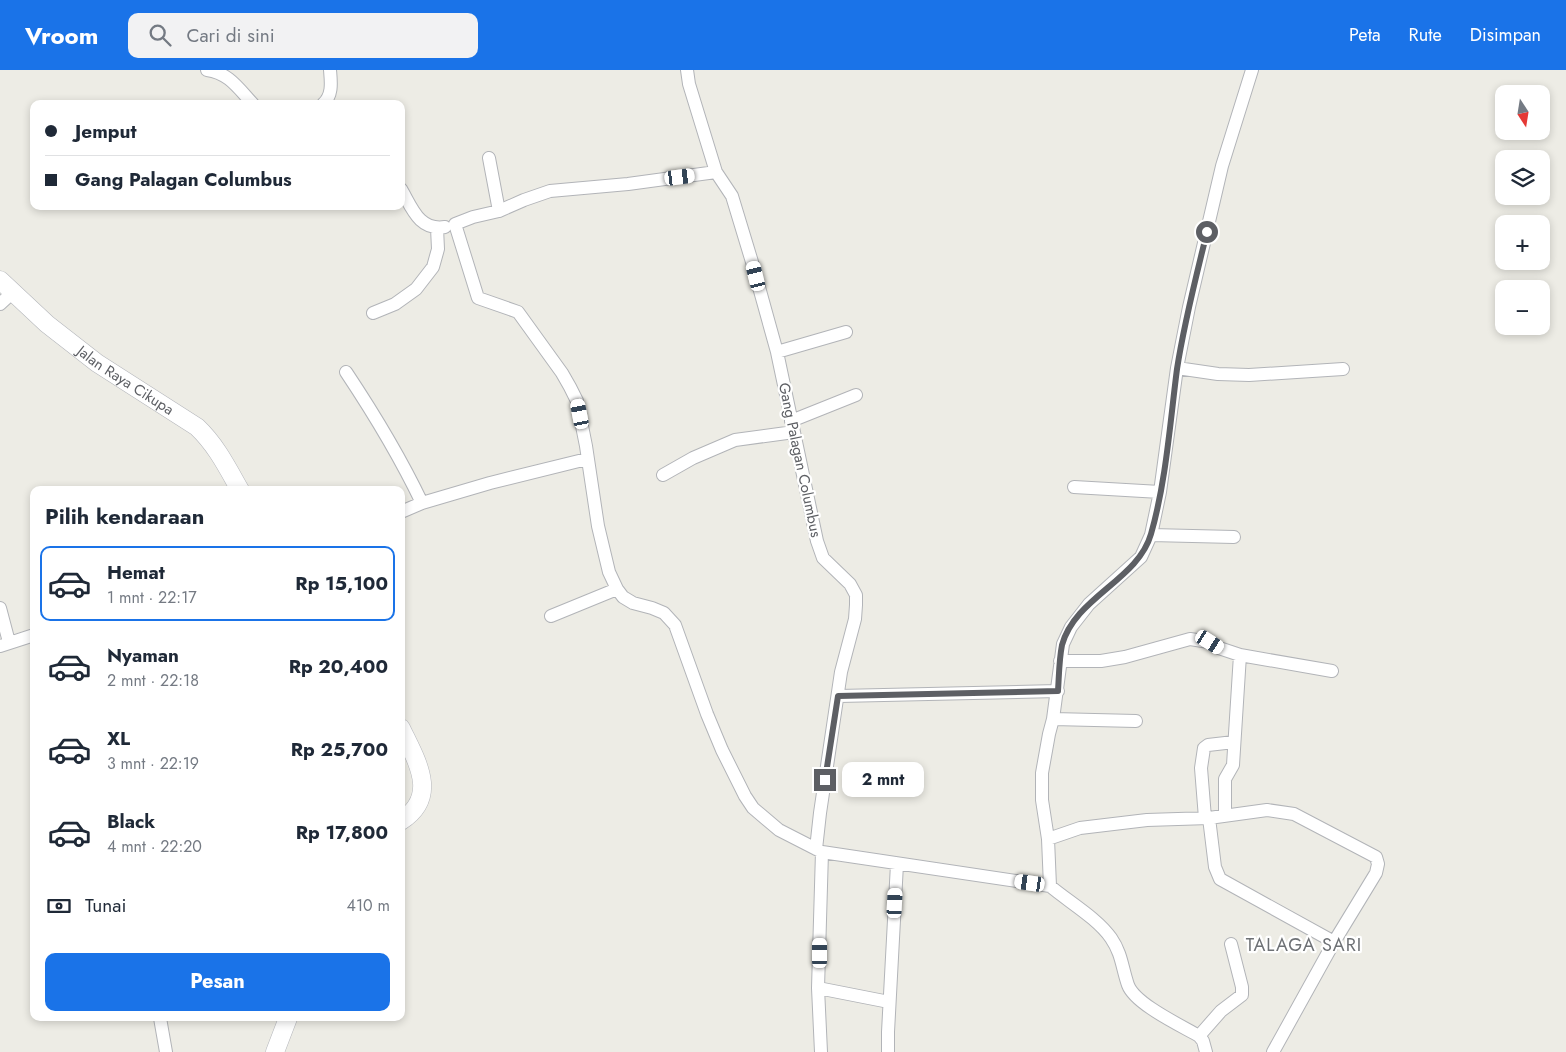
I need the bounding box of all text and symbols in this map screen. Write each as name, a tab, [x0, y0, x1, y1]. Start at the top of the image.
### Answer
search box	[128, 13, 478, 58]
text: Vroom	[25, 18, 98, 53]
icon: search	[146, 21, 174, 49]
text: Cari di sini	[186, 22, 275, 49]
text: Peta	[1349, 22, 1381, 48]
text: Rute	[1409, 22, 1442, 48]
text: Disimpan	[1470, 22, 1541, 48]
north arrow	[1495, 85, 1550, 140]
map controls	[1495, 85, 1550, 335]
text: Jemput	[75, 118, 136, 145]
button: layers	[1495, 150, 1550, 205]
text: Gang Palagan Columbus	[75, 166, 292, 193]
car	[664, 168, 695, 186]
button: +	[1495, 215, 1550, 270]
route start	[1196, 221, 1218, 243]
car	[745, 260, 766, 292]
button: −	[1495, 280, 1550, 335]
street label: Jalan Raya Cikupa	[71, 339, 178, 420]
street label: Gang Palagan Columbus	[773, 381, 827, 539]
car	[569, 398, 590, 430]
text: Pilih kendaraan	[45, 500, 204, 532]
text: Hemat	[107, 559, 165, 586]
icon: car	[47, 561, 92, 606]
text: Rp 15,100	[295, 570, 388, 597]
text: 1 mnt · 22:17	[107, 586, 197, 609]
car	[1193, 628, 1226, 656]
text: Nyaman	[107, 642, 179, 669]
icon: car	[47, 644, 92, 689]
text: Rp 20,400	[289, 653, 388, 680]
text: 2 mnt · 22:18	[107, 669, 199, 692]
text: XL	[107, 725, 130, 752]
icon: car	[47, 727, 92, 772]
text: Rp 25,700	[291, 736, 388, 763]
text: 3 mnt · 22:19	[107, 752, 199, 775]
callout: 2 mnt	[842, 762, 925, 798]
text: 2 mnt	[862, 768, 904, 791]
route end	[814, 769, 836, 791]
text: Black	[107, 808, 155, 835]
icon: car	[47, 810, 92, 855]
text: Rp 17,800	[296, 819, 388, 846]
text: 4 mnt · 22:20	[107, 835, 202, 858]
car	[1014, 873, 1045, 893]
car	[886, 888, 903, 918]
icon: cash	[45, 892, 73, 920]
text: Tunai	[85, 892, 126, 919]
text: 410 m	[347, 894, 390, 917]
district label: TALAGA SARI	[1246, 932, 1362, 958]
car	[812, 938, 827, 968]
button: Pesan	[45, 953, 390, 1011]

